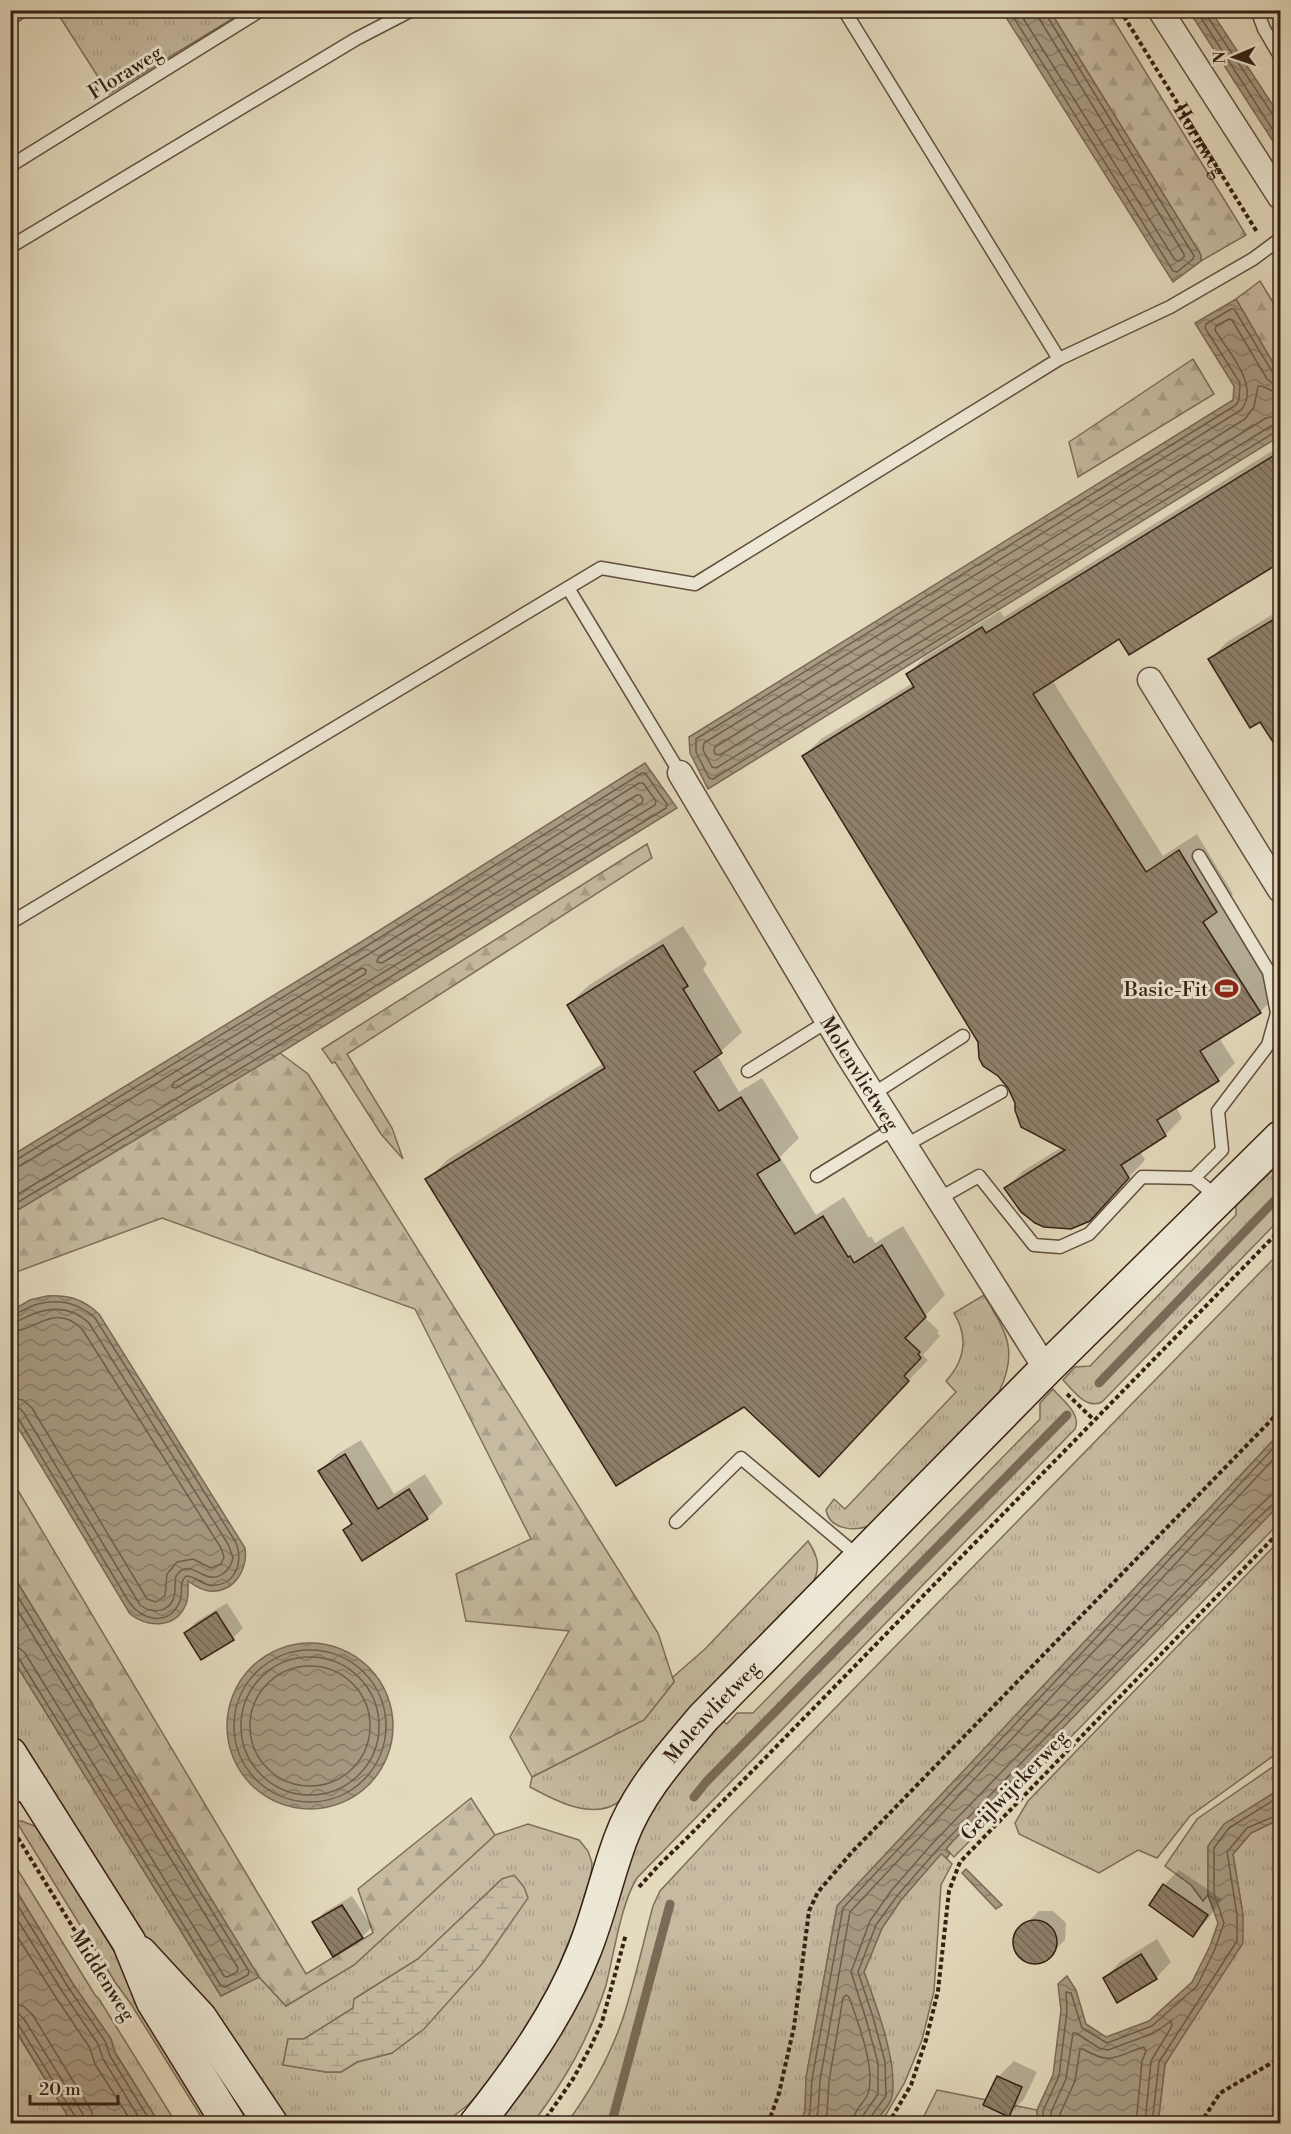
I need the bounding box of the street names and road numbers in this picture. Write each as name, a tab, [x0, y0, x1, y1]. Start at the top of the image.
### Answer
street label: Floraweg	[84, 40, 168, 106]
street label: Hornweg	[1167, 99, 1232, 183]
street label: Molenvlietweg	[814, 1012, 904, 1137]
street label: Molenvlietweg	[659, 1656, 766, 1769]
street label: Geijlwijckerweg	[956, 1725, 1075, 1847]
street label: Middenweg	[64, 1925, 140, 2027]

